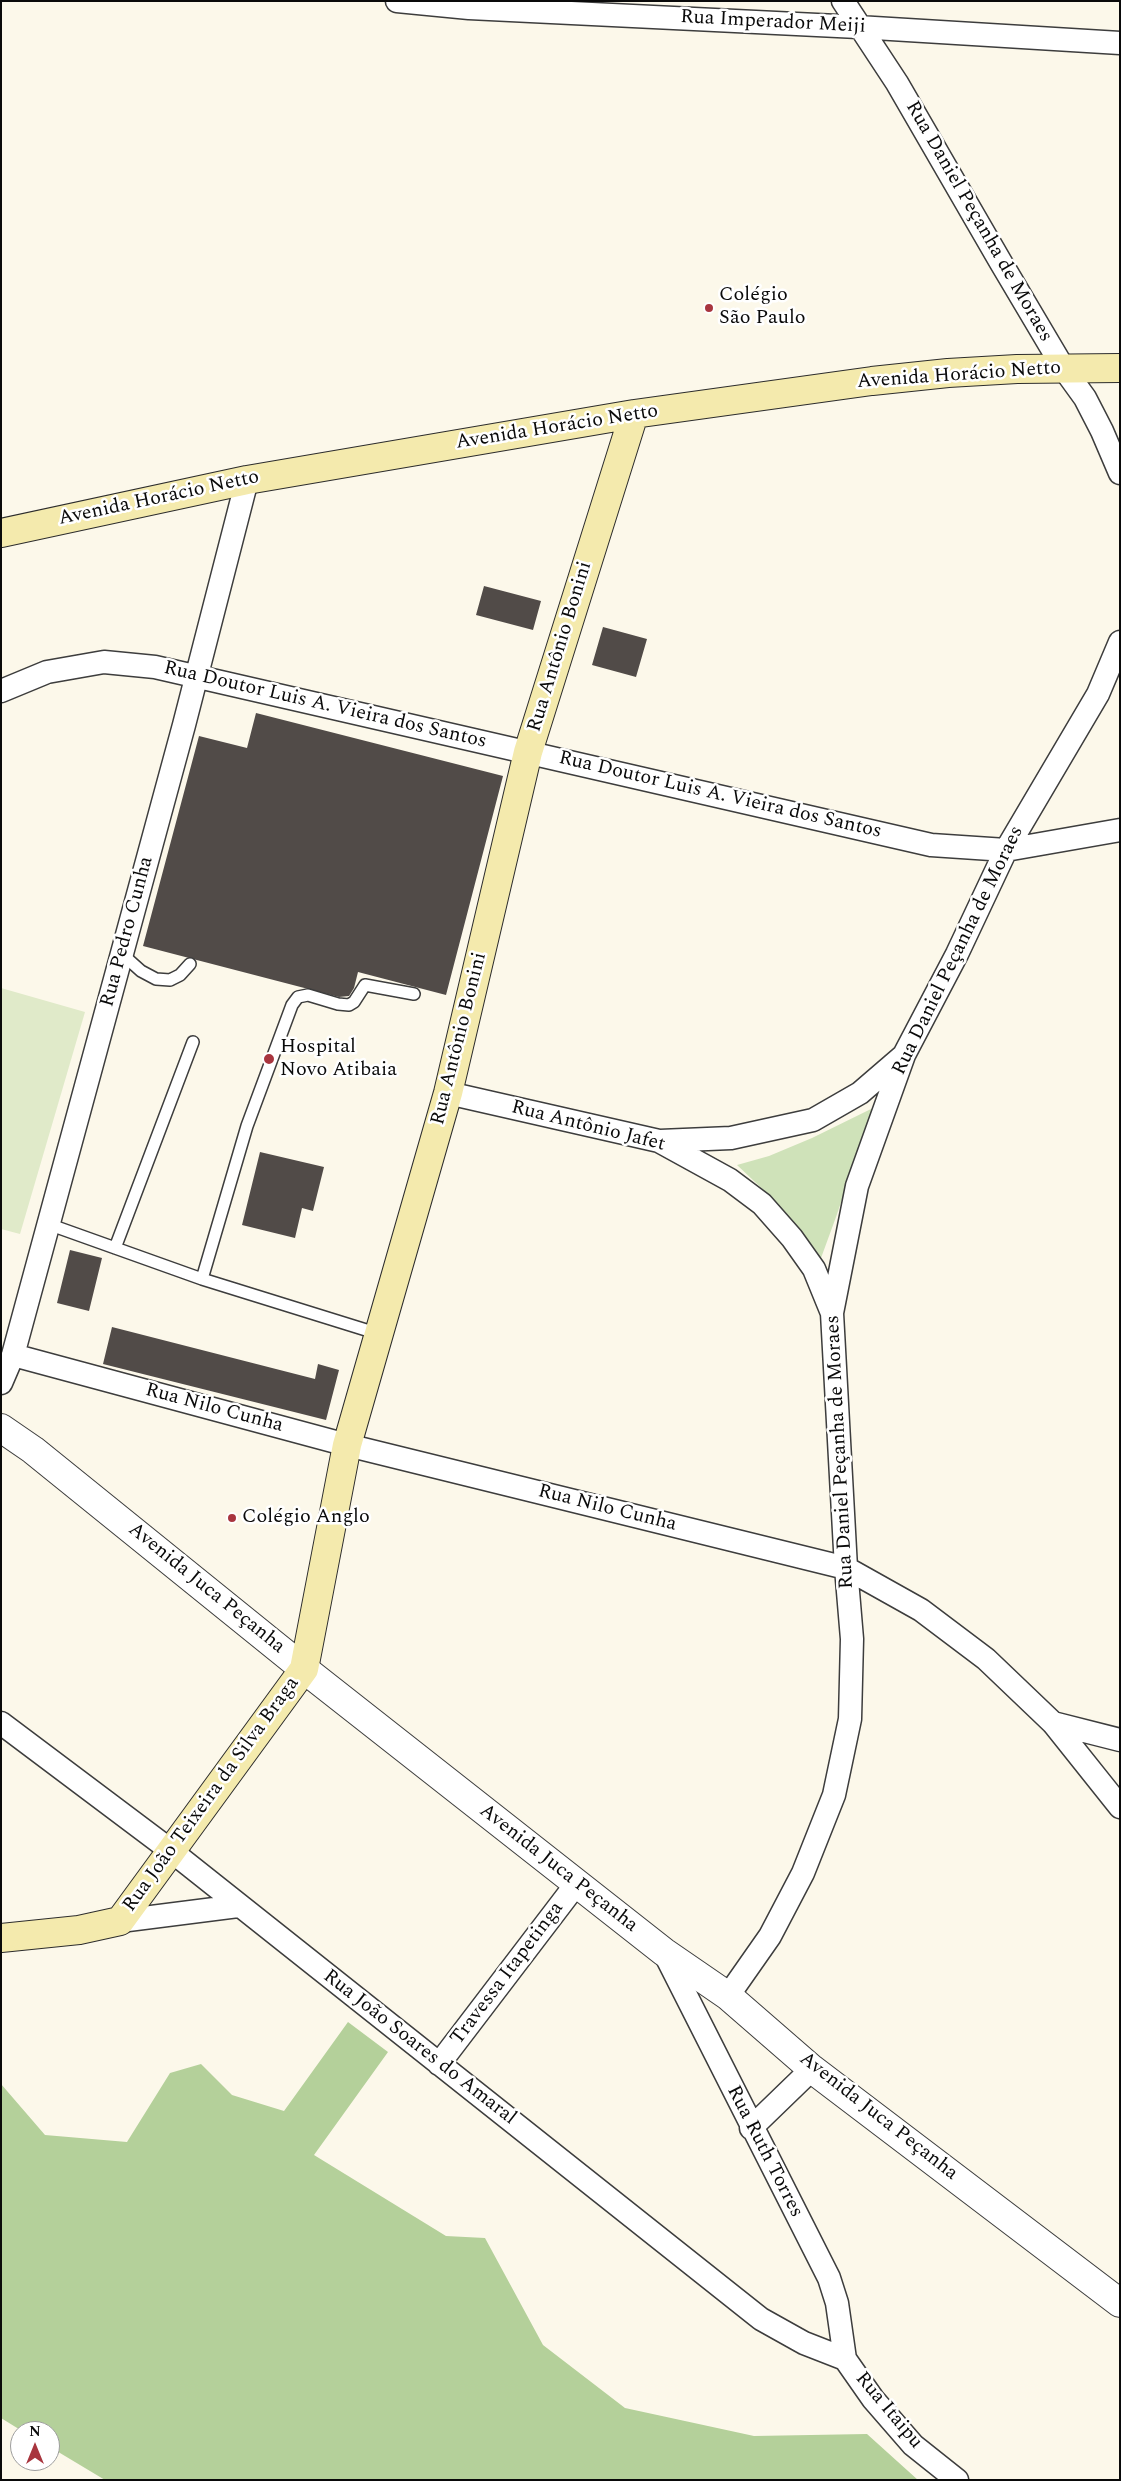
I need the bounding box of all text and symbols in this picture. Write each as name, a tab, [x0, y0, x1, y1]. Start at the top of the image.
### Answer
street label: Rua Imperador Meiji	[680, 6, 866, 40]
street label: Rua Daniel Peçanha de Moraes	[899, 97, 1057, 347]
place label: Colégio São Paulo	[719, 284, 806, 331]
marker: Colégio São Paulo	[703, 302, 715, 314]
street label: Avenida Horácio Netto	[856, 357, 1062, 395]
street label: Avenida Horácio Netto	[454, 400, 660, 456]
street label: Avenida Horácio Netto	[57, 466, 261, 532]
street label: Rua Antônio Bonini	[524, 559, 598, 735]
street label: Rua Doutor Luis A. Vieira dos Santos	[161, 657, 489, 755]
street label: Rua Doutor Luis A. Vieira dos Santos	[556, 747, 884, 845]
street label: Rua Daniel Peçanha de Moraes	[888, 822, 1030, 1080]
street label: Rua Pedro Cunha	[96, 854, 160, 1010]
street label: Rua Antônio Bonini	[427, 950, 493, 1128]
place label: Hospital Novo Atibaia	[280, 1036, 397, 1083]
marker: Hospital Novo Atibaia	[262, 1052, 276, 1066]
street label: Rua Antônio Jafet	[509, 1096, 667, 1158]
street label: Rua Daniel Peçanha de Moraes	[822, 1314, 860, 1590]
street label: Rua Nilo Cunha	[142, 1379, 286, 1439]
street label: Rua Nilo Cunha	[535, 1480, 679, 1538]
place label: Colégio Anglo	[242, 1506, 370, 1530]
marker: Colégio Anglo	[226, 1512, 238, 1524]
street label: Avenida Juca Peçanha	[123, 1518, 289, 1660]
street label: Rua João Teixeira da Silva Braga	[119, 1673, 305, 1917]
street label: Avenida Juca Peçanha	[474, 1800, 642, 1938]
street label: Travessa Itapetinga	[446, 1898, 570, 2050]
street label: Rua João Soares do Amaral	[318, 1965, 520, 2131]
street label: Avenida Juca Peçanha	[794, 2048, 962, 2186]
street label: Rua Ruth Torres	[720, 2082, 808, 2222]
street label: Rua Itaipu	[849, 2368, 927, 2454]
north arrow	[10, 2421, 60, 2471]
text: N	[29, 2421, 41, 2442]

